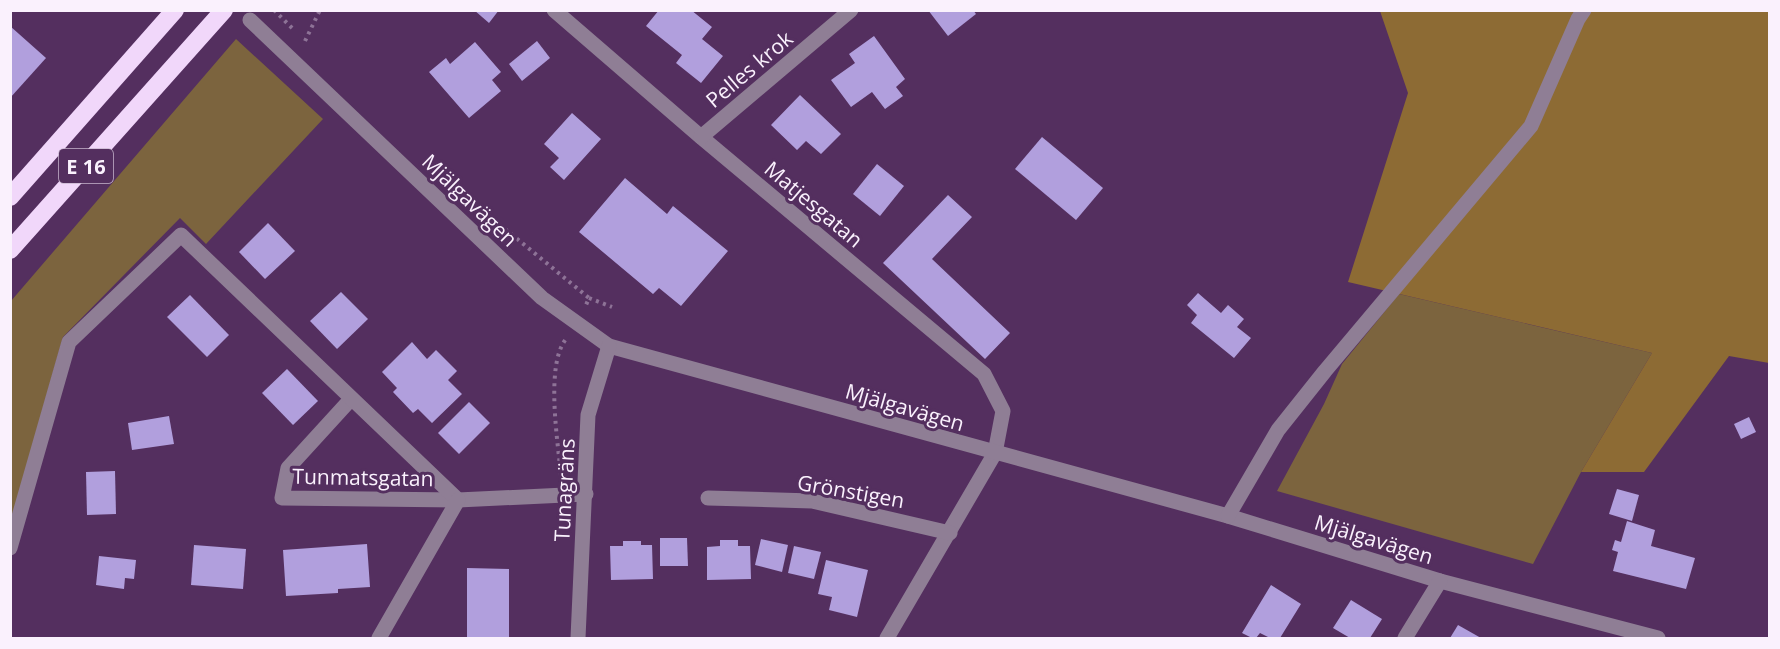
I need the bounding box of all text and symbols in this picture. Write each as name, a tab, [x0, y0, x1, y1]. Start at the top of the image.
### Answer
street label: Pelles krok	[700, 24, 798, 114]
street label: Mjälgavägen	[416, 147, 524, 253]
road number: E 16	[59, 149, 113, 183]
street label: Matjesgatan	[759, 155, 869, 253]
street label: Mjälgavägen	[842, 377, 968, 437]
street label: Tunagräns	[547, 438, 581, 542]
street label: Tunmatsgatan	[292, 462, 434, 492]
street label: Grönstigen	[795, 468, 907, 514]
street label: Mjälgavägen	[1311, 508, 1437, 570]

